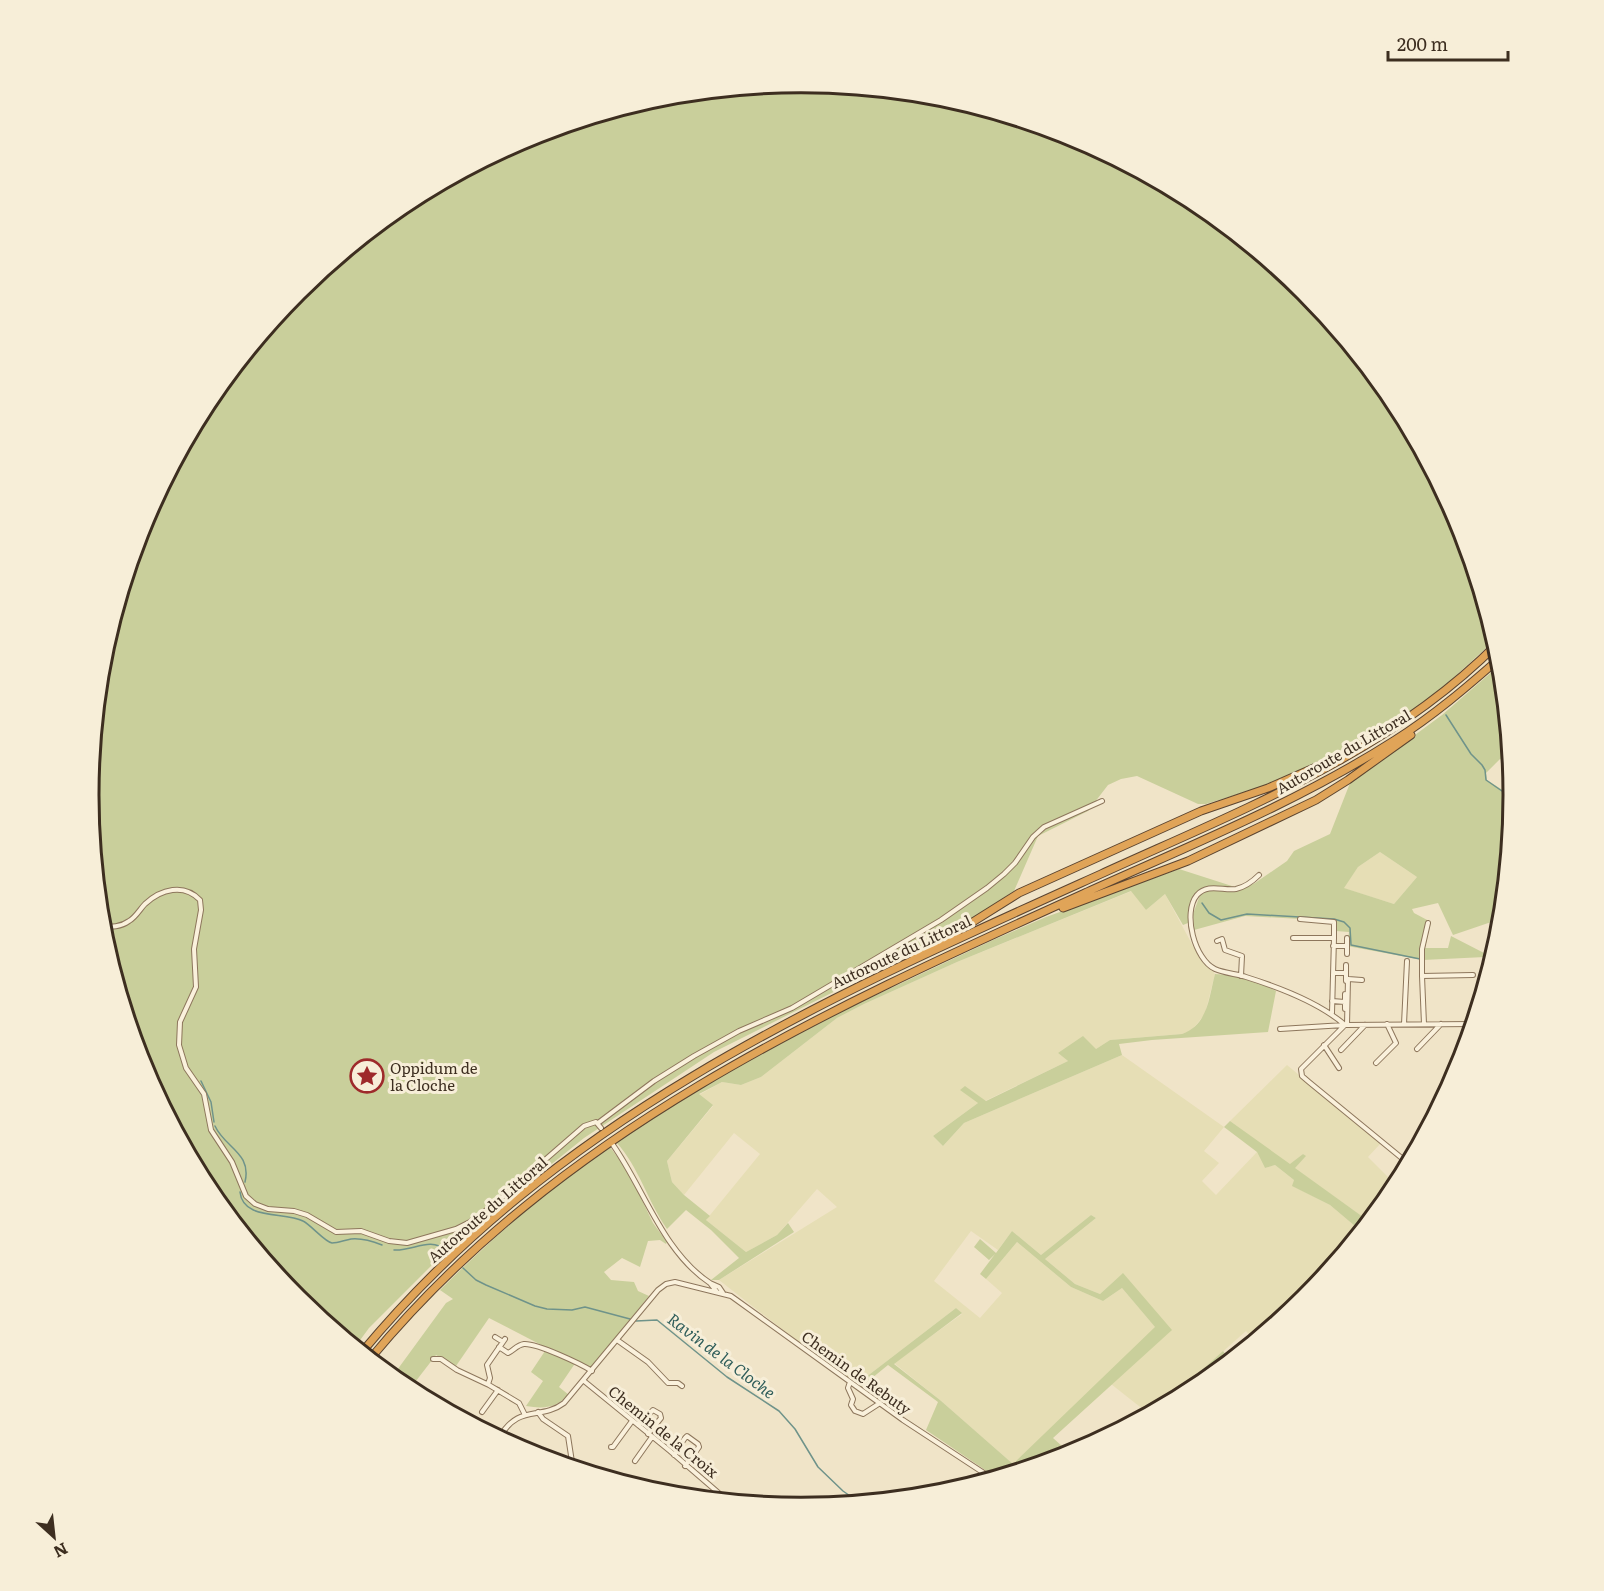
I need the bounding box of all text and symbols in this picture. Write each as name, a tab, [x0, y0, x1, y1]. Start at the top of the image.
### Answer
scale bar	[1388, 24, 1508, 62]
text: 200 m	[1397, 30, 1448, 57]
street label: Autoroute du Littoral	[1271, 703, 1415, 799]
street label: Autoroute du Littoral	[827, 908, 975, 994]
place label: Oppidum de la Cloche	[390, 1056, 478, 1096]
place icon: Oppidum de la Cloche	[349, 1058, 385, 1094]
street label: Autoroute du Littoral	[422, 1150, 552, 1268]
water label: Ravin de la Cloche	[663, 1306, 781, 1404]
street label: Chemin de Rebuty	[797, 1324, 917, 1420]
street label: Chemin de la Croix	[604, 1379, 724, 1483]
north arrow	[24, 1507, 84, 1567]
text: N	[50, 1538, 73, 1565]

